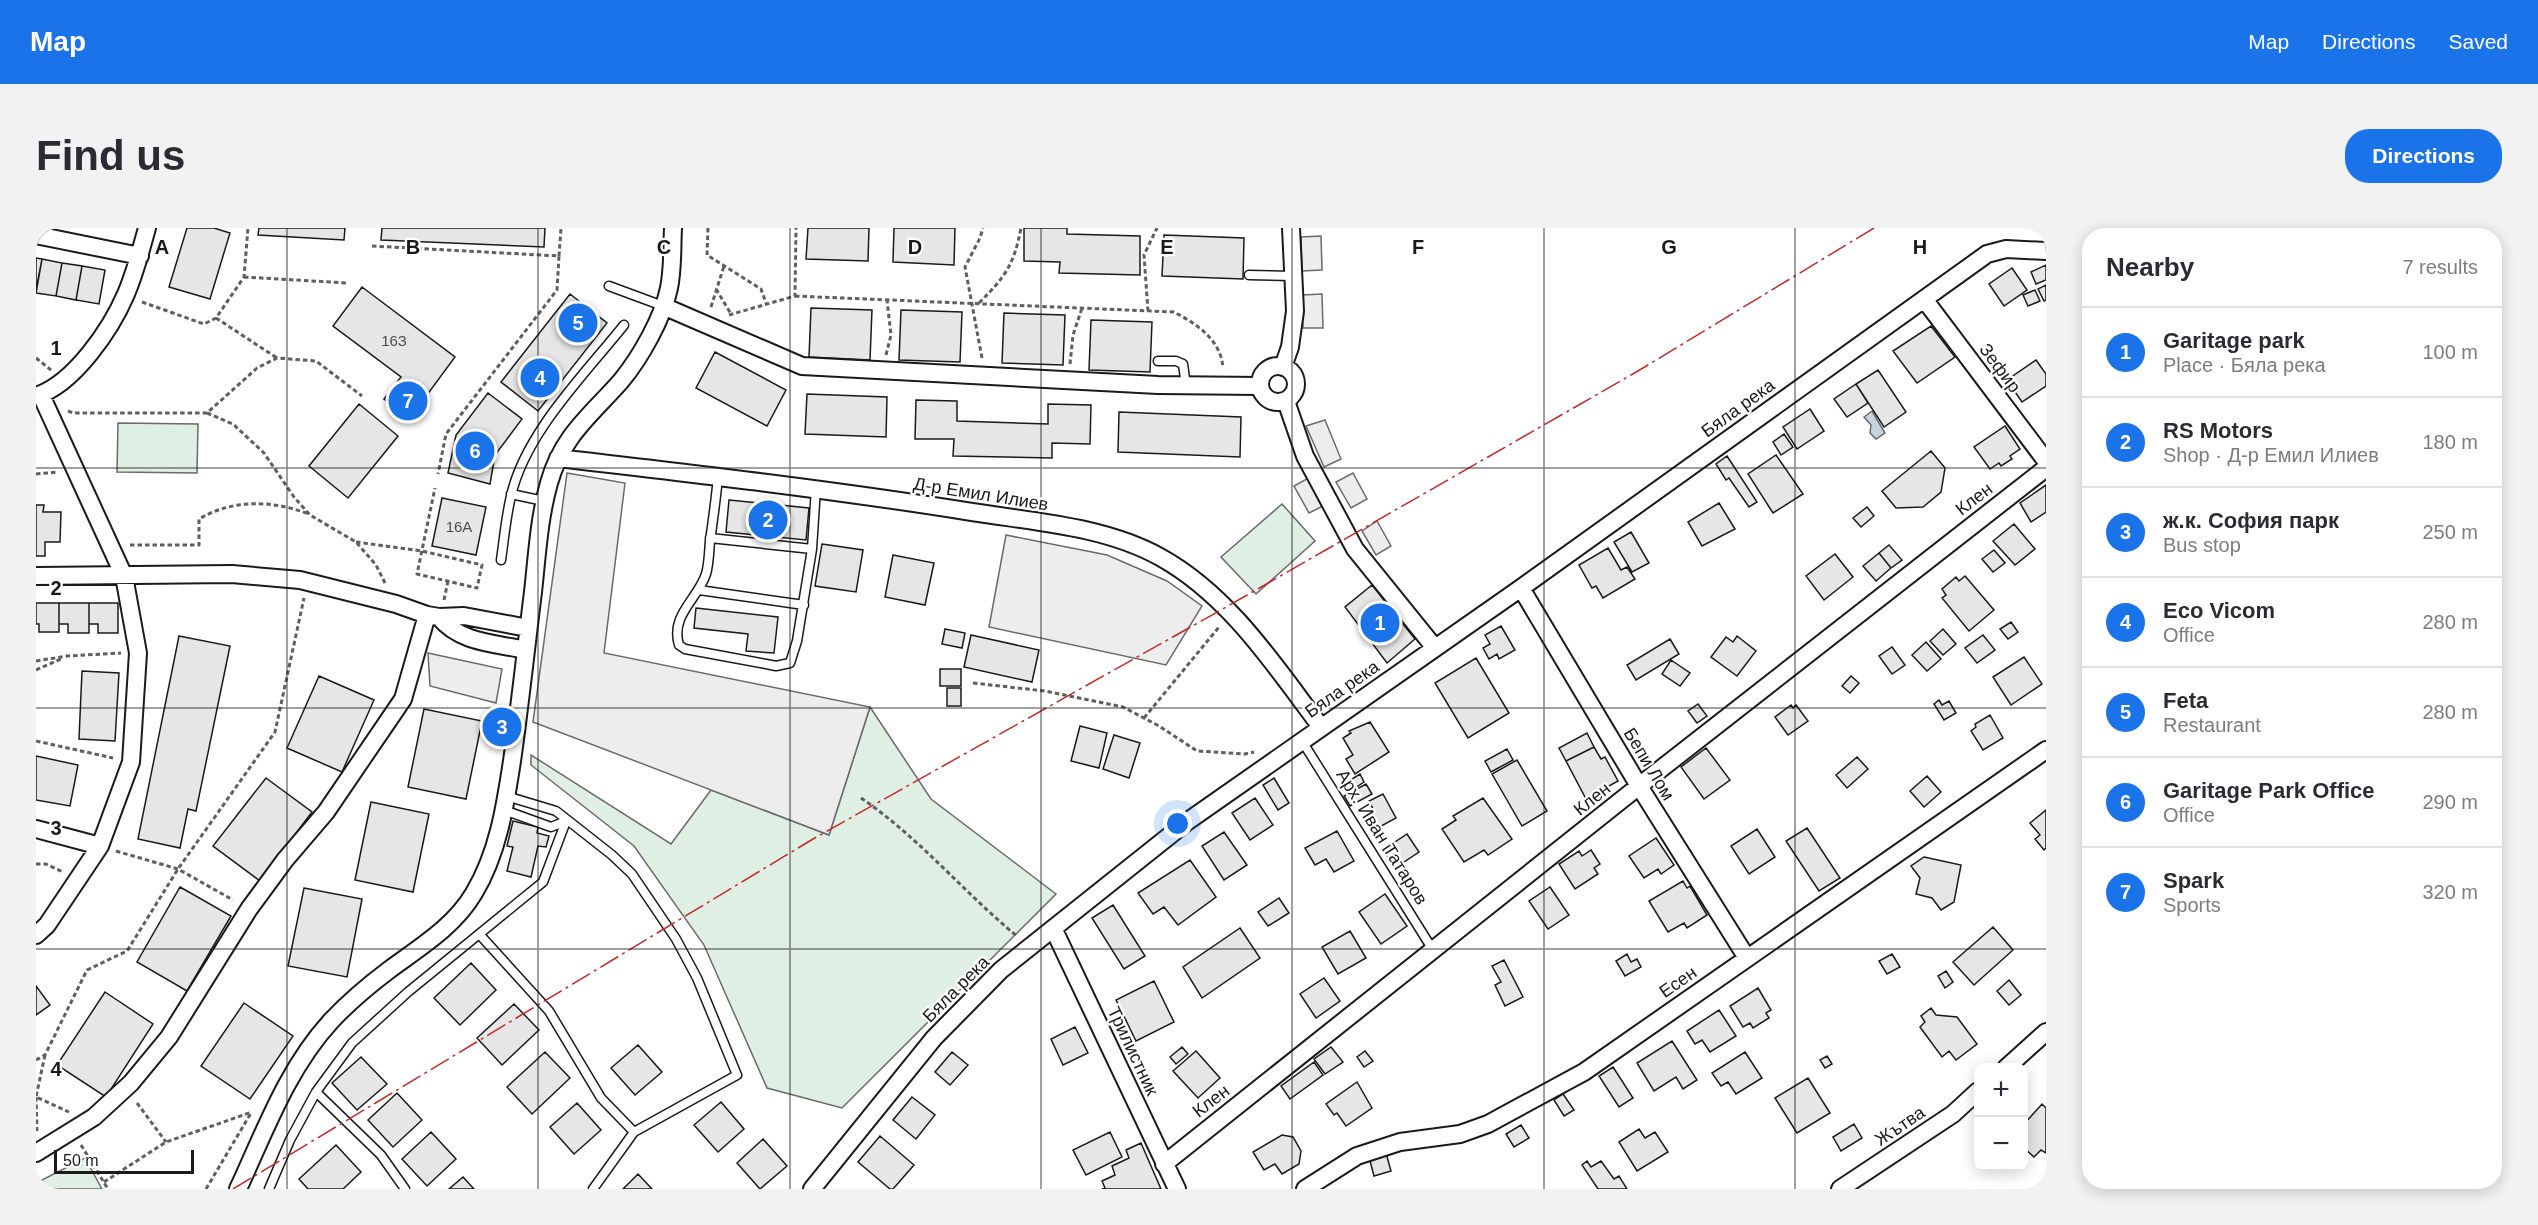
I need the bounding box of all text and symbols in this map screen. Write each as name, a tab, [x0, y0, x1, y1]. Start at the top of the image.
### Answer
text: Map	[30, 26, 86, 57]
text: Map	[2248, 30, 2289, 53]
text: Directions	[2322, 30, 2415, 53]
text: Saved	[2448, 30, 2508, 53]
button: Directions	[2345, 129, 2502, 183]
text: Find us	[36, 132, 185, 179]
text: A	[155, 236, 169, 258]
text: B	[406, 236, 420, 258]
text: C	[657, 236, 671, 258]
text: D	[908, 236, 922, 258]
text: E	[1160, 236, 1174, 258]
text: F	[1412, 236, 1424, 258]
text: G	[1661, 236, 1677, 258]
text: H	[1913, 236, 1927, 258]
text: Nearby	[2106, 252, 2194, 282]
text: 7 results	[2402, 256, 2478, 278]
pin: 5	[558, 300, 598, 346]
text: Garitage park	[2163, 328, 2305, 353]
house number: 16З	[381, 332, 407, 349]
text: 1	[50, 337, 62, 359]
street label: Зефир	[1975, 340, 2025, 396]
text: 1	[2120, 341, 2131, 363]
text: 100 m	[2422, 341, 2478, 363]
text: Place · Бяла река	[2163, 354, 2326, 376]
pin: 4	[520, 356, 560, 400]
street label: Бяла река	[1698, 374, 1779, 441]
pin: 7	[388, 378, 428, 423]
text: RS Motors	[2163, 418, 2273, 443]
pin: 6	[456, 428, 494, 474]
text: 2	[2120, 431, 2131, 453]
text: 180 m	[2422, 431, 2478, 453]
text: Shop · Д-р Емил Илиев	[2163, 444, 2379, 466]
street label: Д-р Емил Илиев	[912, 473, 1050, 515]
street label: Клен	[1952, 479, 1996, 519]
pin: 2	[748, 498, 788, 542]
text: ж.к. София парк	[2163, 508, 2339, 533]
house number: 16А	[446, 518, 472, 535]
text: 3	[2120, 521, 2131, 543]
text: 250 m	[2422, 521, 2478, 543]
text: Bus stop	[2163, 534, 2241, 556]
text: 2	[50, 577, 62, 599]
text: Eco Vicom	[2163, 598, 2275, 623]
pin: 1	[1360, 600, 1400, 646]
text: 4	[2120, 611, 2131, 633]
text: 280 m	[2422, 611, 2478, 633]
text: Office	[2163, 624, 2215, 646]
street label: Бяла река	[1301, 656, 1384, 722]
text: Feta	[2163, 688, 2208, 713]
text: 5	[2120, 701, 2131, 723]
text: 280 m	[2422, 701, 2478, 723]
pin: 3	[482, 704, 522, 750]
text: Restaurant	[2163, 714, 2261, 736]
street label: Бепи Лом	[1620, 724, 1678, 804]
street label: Арх. Иван Татаров	[1332, 766, 1432, 908]
street label: Клен	[1570, 778, 1614, 820]
text: Garitage Park Office	[2163, 778, 2375, 803]
text: 6	[2120, 791, 2131, 813]
text: 290 m	[2422, 791, 2478, 813]
text: Office	[2163, 804, 2215, 826]
your location	[1163, 809, 1192, 838]
text: 3	[50, 817, 62, 839]
text: Spark	[2163, 868, 2224, 893]
text: 7	[2120, 881, 2131, 903]
text: 320 m	[2422, 881, 2478, 903]
text: Sports	[2163, 894, 2221, 916]
street label: Бяла река	[919, 951, 994, 1026]
street label: Есен	[1656, 962, 1700, 1002]
street label: Трилистник	[1104, 1003, 1162, 1099]
text: 4	[50, 1058, 62, 1080]
map controls	[1974, 1063, 2028, 1171]
button: +	[1974, 1063, 2028, 1117]
street label: Клен	[1189, 1081, 1233, 1121]
street label: Жътва	[1871, 1102, 1929, 1150]
button: −	[1974, 1117, 2028, 1171]
scale bar	[54, 1147, 194, 1174]
text: 50 m	[63, 1152, 99, 1169]

